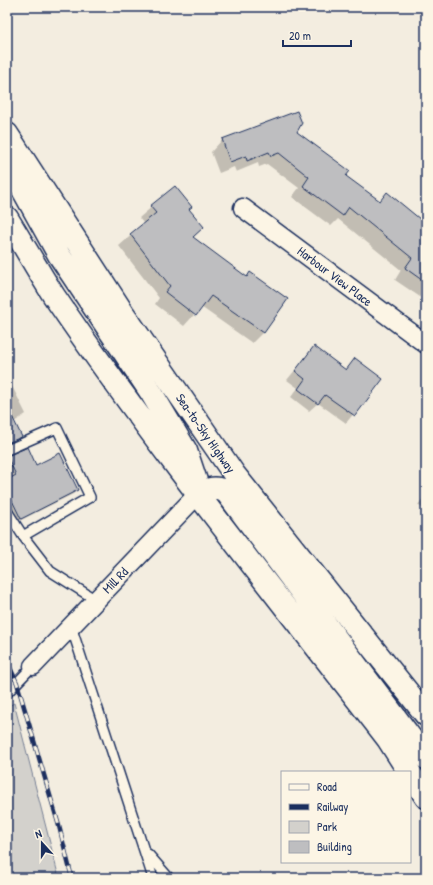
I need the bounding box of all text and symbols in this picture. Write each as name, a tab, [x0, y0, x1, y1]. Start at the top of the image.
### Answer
scale bar	[283, 22, 351, 48]
text: 20 m	[289, 27, 311, 44]
street label: Harbour View Place	[294, 242, 376, 310]
street label: Sea-to-Sky Highway	[172, 390, 240, 477]
street label: Mill Rd	[98, 563, 132, 597]
legend	[281, 771, 411, 863]
text: Road	[317, 778, 337, 795]
text: Railway	[317, 798, 348, 815]
text: Park	[317, 818, 337, 835]
north arrow	[22, 823, 62, 863]
text: N	[33, 826, 44, 841]
text: Building	[317, 838, 352, 855]

